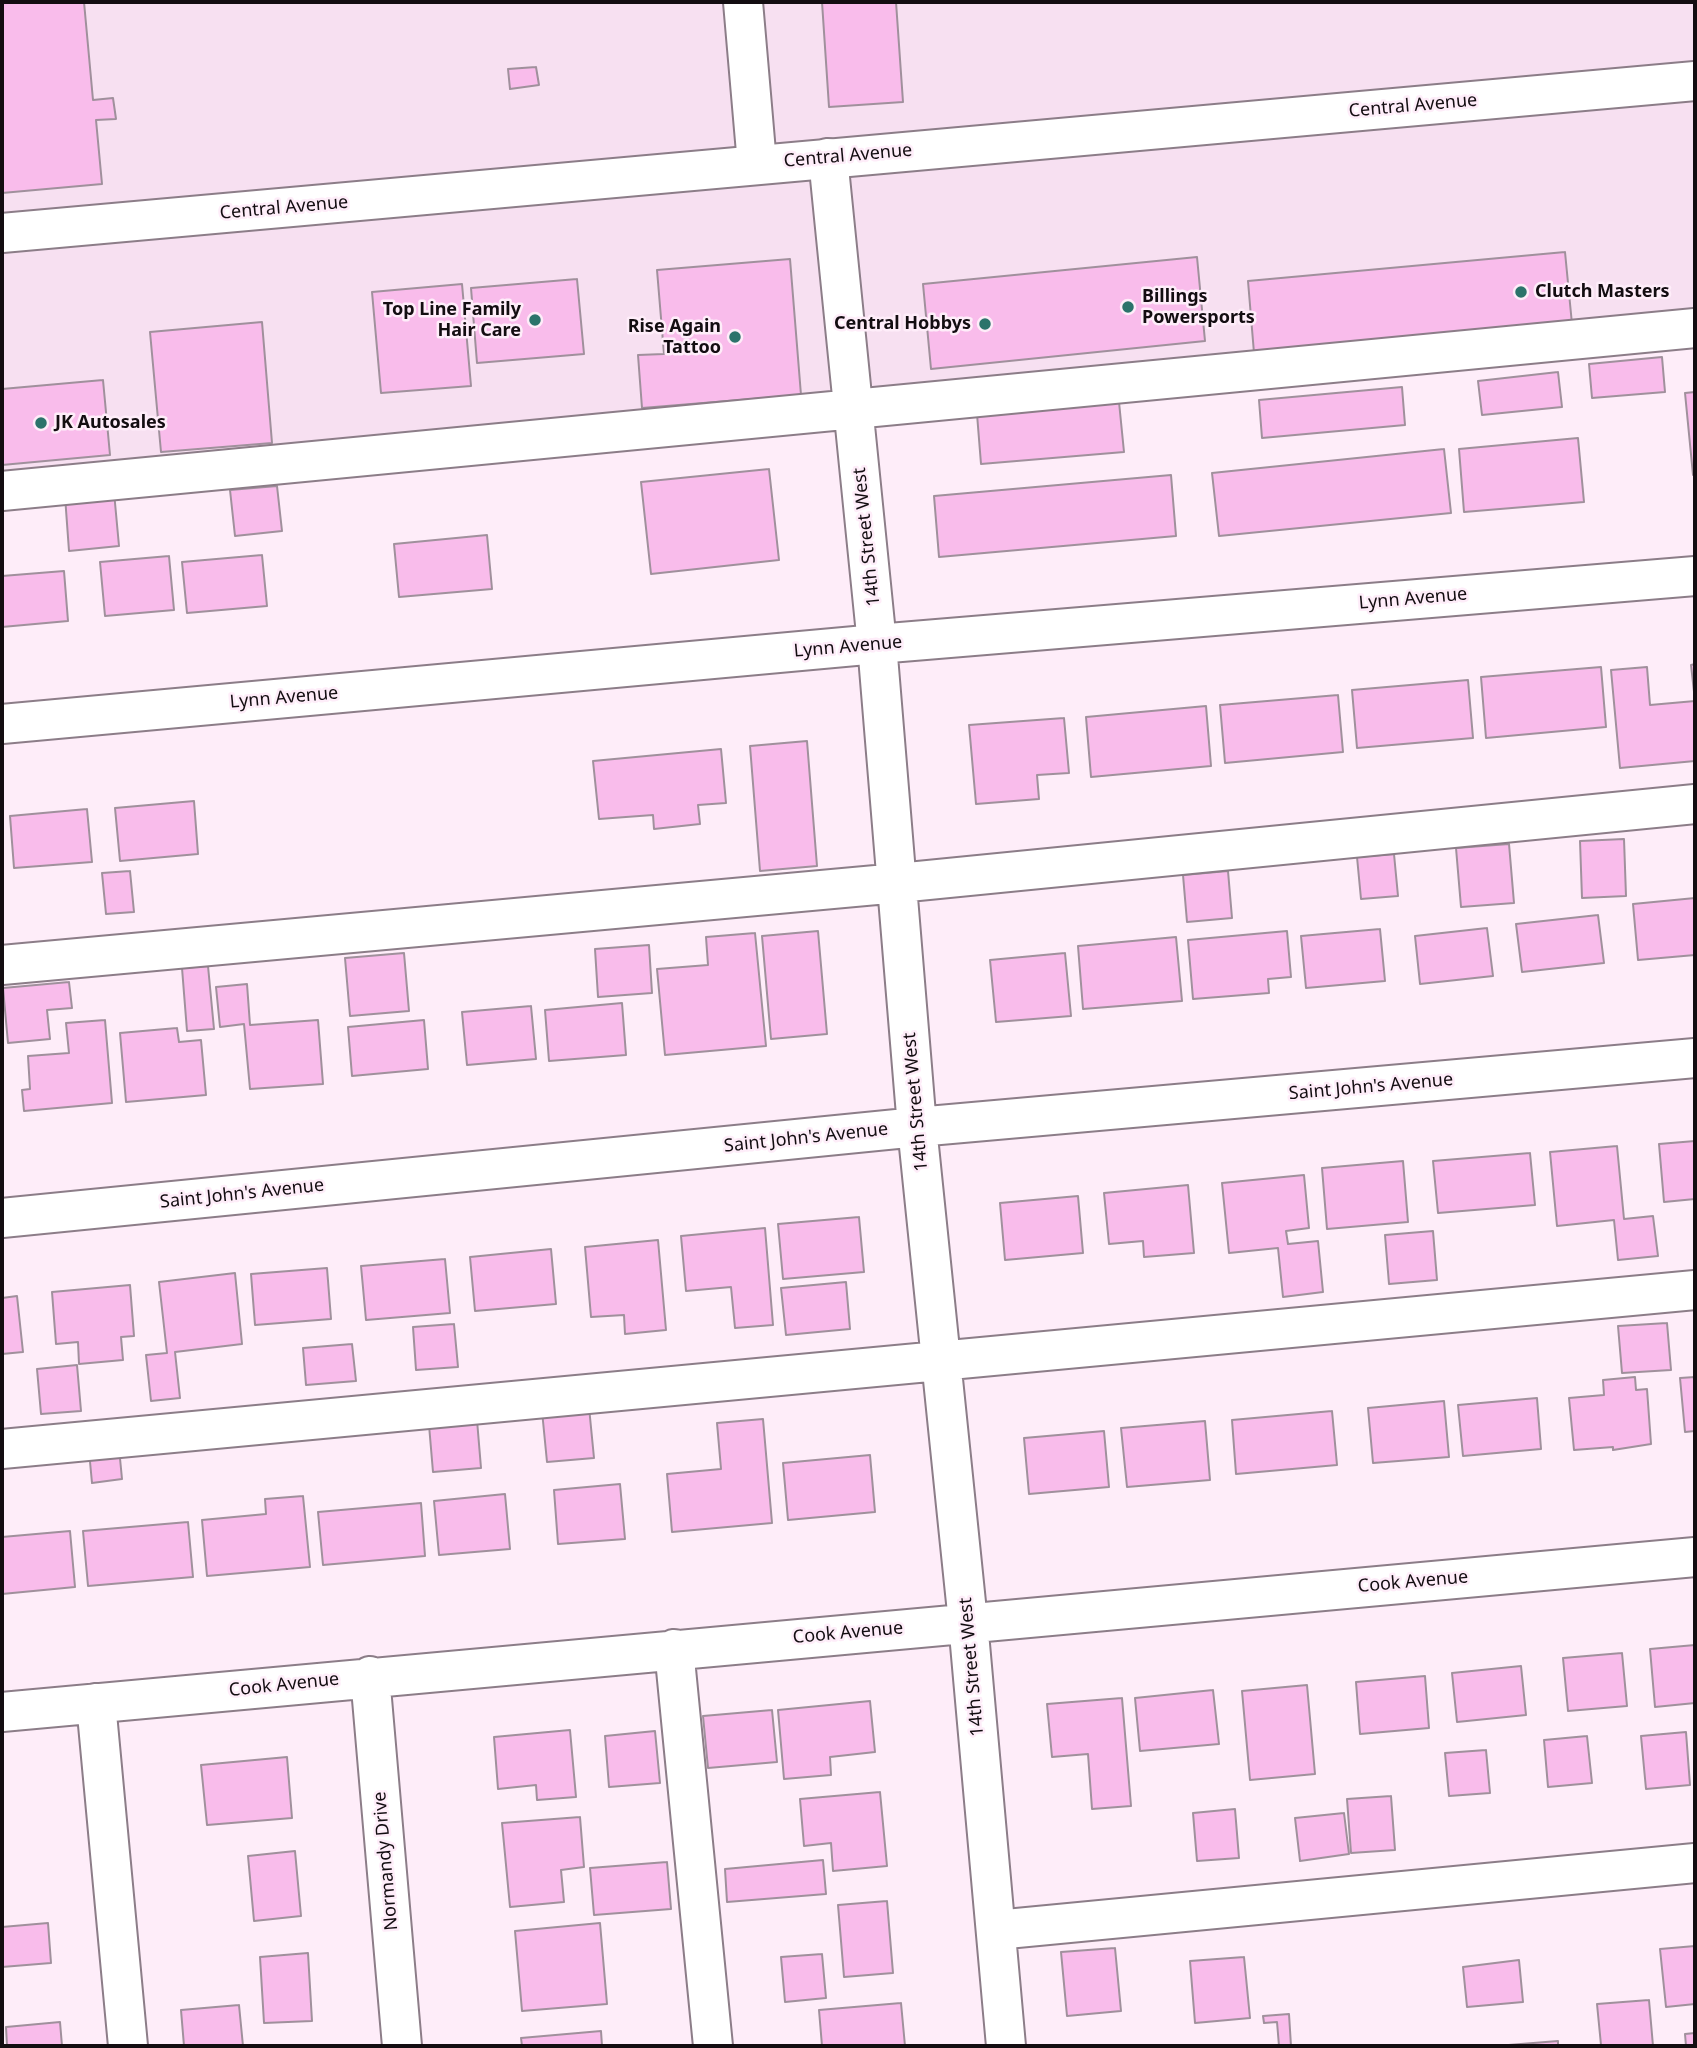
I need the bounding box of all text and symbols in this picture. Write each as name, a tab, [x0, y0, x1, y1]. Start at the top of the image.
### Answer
street label: Central Avenue	[1348, 90, 1478, 122]
street label: Central Avenue	[783, 140, 913, 172]
street label: Central Avenue	[219, 192, 349, 224]
place label: Clutch Masters	[1535, 281, 1670, 303]
marker: Clutch Masters	[1513, 284, 1529, 300]
place label: Billings Powersports	[1142, 286, 1255, 328]
place label: Top Line Family Hair Care	[383, 299, 521, 342]
marker: Billings Powersports	[1120, 299, 1136, 315]
marker: Top Line Family Hair Care	[527, 312, 543, 328]
place label: Central Hobbys	[834, 313, 971, 335]
place label: Rise Again Tattoo	[628, 316, 721, 358]
marker: Central Hobbys	[977, 316, 993, 332]
marker: Rise Again Tattoo	[727, 329, 743, 345]
place label: JK Autosales	[55, 412, 166, 434]
marker: JK Autosales	[33, 415, 49, 431]
street label: 14th Street West	[849, 467, 885, 607]
street label: Lynn Avenue	[1358, 584, 1468, 614]
street label: Lynn Avenue	[793, 632, 903, 662]
street label: Lynn Avenue	[229, 683, 339, 713]
street label: 14th Street West	[899, 1032, 933, 1172]
street label: Saint John's Avenue	[1288, 1069, 1454, 1105]
street label: Saint John's Avenue	[723, 1119, 889, 1157]
street label: Saint John's Avenue	[159, 1175, 325, 1213]
street label: Cook Avenue	[1357, 1566, 1469, 1598]
street label: 14th Street West	[955, 1597, 989, 1737]
street label: Cook Avenue	[792, 1617, 904, 1649]
street label: Cook Avenue	[228, 1668, 340, 1702]
street label: Normandy Drive	[369, 1791, 403, 1931]

